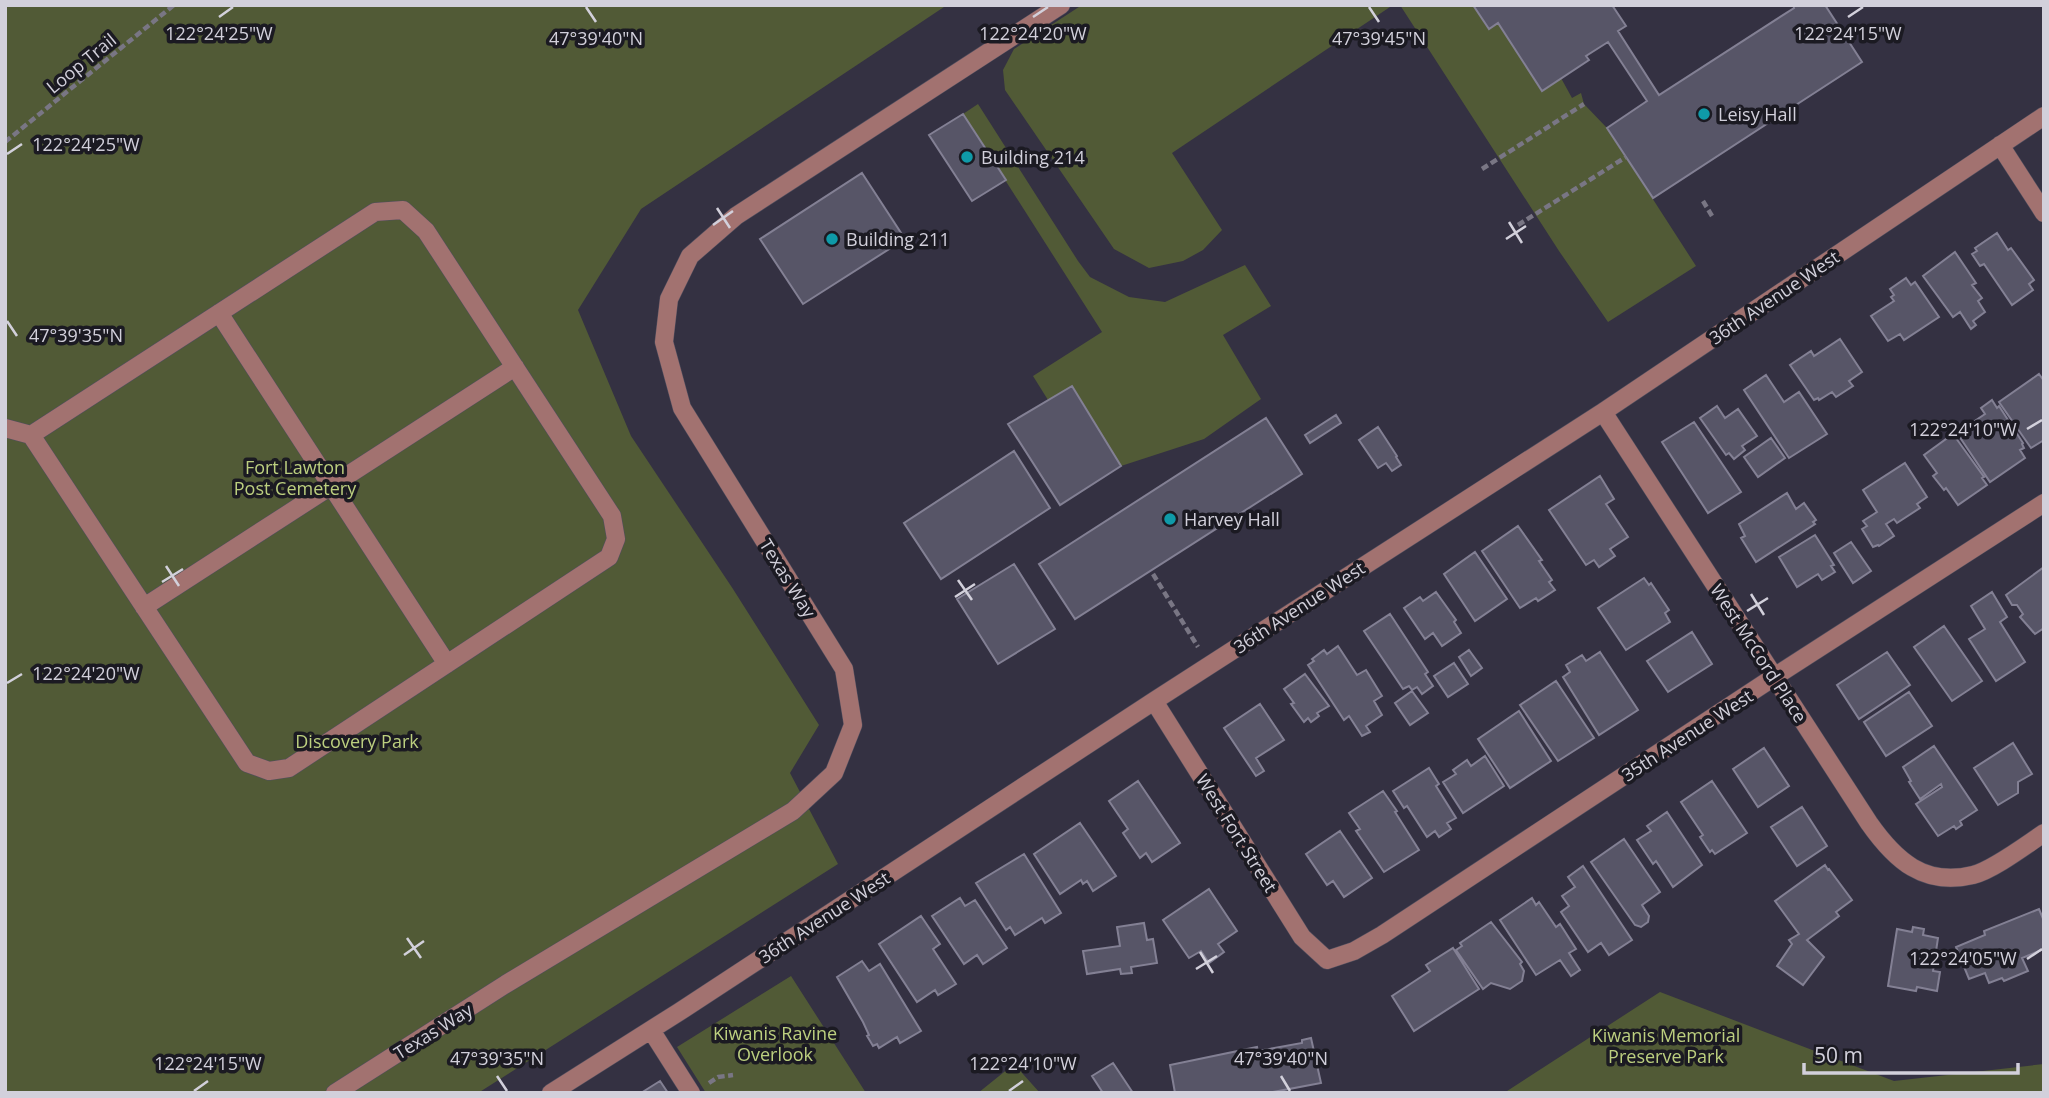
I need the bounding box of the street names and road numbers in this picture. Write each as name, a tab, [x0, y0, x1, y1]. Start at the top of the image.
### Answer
street label: Loop Trail	[41, 28, 121, 98]
street label: 36th Avenue West	[1704, 245, 1844, 349]
street label: Texas Way	[754, 534, 822, 623]
street label: 36th Avenue West	[1229, 556, 1369, 658]
street label: West McCord Place	[1705, 579, 1813, 727]
street label: 35th Avenue West	[1617, 684, 1757, 786]
street label: West Fort Street	[1191, 769, 1283, 897]
street label: 36th Avenue West	[754, 866, 894, 968]
street label: Texas Way	[389, 997, 478, 1065]

